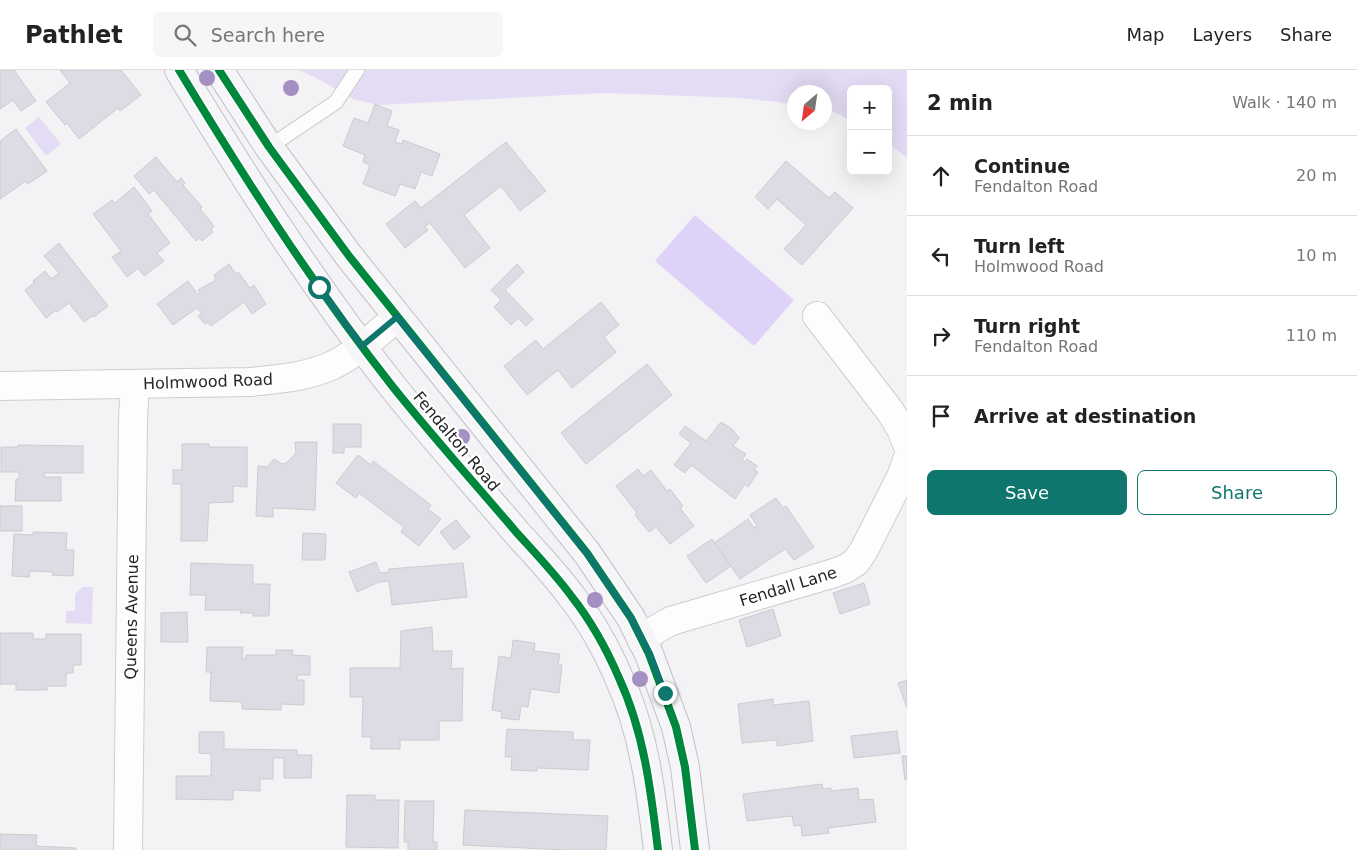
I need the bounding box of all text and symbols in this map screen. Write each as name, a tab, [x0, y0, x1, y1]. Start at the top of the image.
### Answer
search box	[153, 12, 503, 57]
text: Pathlet	[25, 21, 123, 49]
icon: search	[171, 21, 199, 49]
text: Search here	[211, 24, 325, 46]
text: Map	[1126, 24, 1164, 45]
text: Layers	[1192, 24, 1252, 45]
text: Share	[1280, 24, 1332, 45]
north arrow	[787, 85, 832, 130]
map controls	[847, 85, 892, 175]
button: +	[847, 85, 892, 130]
text: 2 min	[927, 91, 993, 115]
text: Walk · 140 m	[1232, 93, 1337, 112]
button: −	[847, 130, 892, 175]
text: Continue	[974, 155, 1070, 177]
icon: ahead	[927, 162, 955, 190]
text: 20 m	[1296, 166, 1337, 185]
text: Fendalton Road	[974, 177, 1098, 196]
text: Turn left	[974, 235, 1065, 257]
icon: left	[927, 242, 955, 270]
text: 10 m	[1296, 246, 1337, 265]
text: Holmwood Road	[974, 257, 1104, 276]
route start	[308, 276, 331, 299]
text: Turn right	[974, 315, 1080, 337]
icon: right	[927, 322, 955, 350]
text: 110 m	[1286, 326, 1337, 345]
text: Fendalton Road	[974, 337, 1098, 356]
street label: Holmwood Road	[143, 370, 273, 393]
street label: Fendalton Road	[409, 388, 504, 495]
icon: arrive	[927, 402, 955, 430]
text: Arrive at destination	[974, 405, 1196, 427]
button: Save	[927, 470, 1127, 515]
button: Share	[1137, 470, 1337, 515]
street label: Queens Avenue	[121, 554, 142, 680]
street label: Fendall Lane	[737, 563, 839, 610]
route end	[654, 682, 677, 705]

